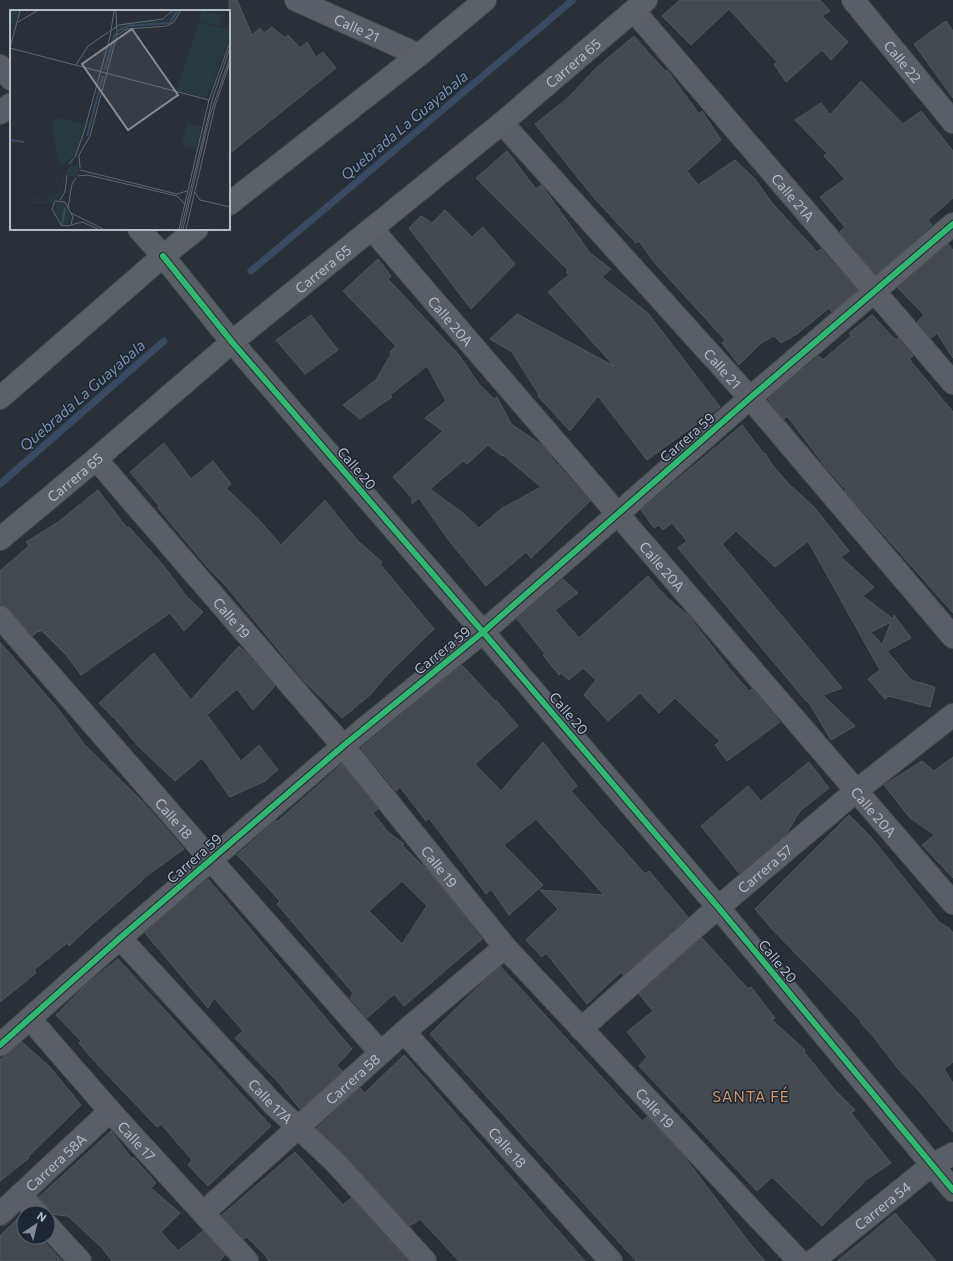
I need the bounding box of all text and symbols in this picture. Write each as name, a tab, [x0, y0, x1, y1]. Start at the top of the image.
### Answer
inset map	[10, 10, 230, 230]
street label: Calle 21	[332, 10, 382, 45]
street label: Carrera 65	[542, 34, 604, 91]
street label: Calle 22	[881, 37, 926, 86]
water label: Quebrada La Guayabala	[337, 66, 471, 183]
street label: Calle 21A	[768, 170, 819, 225]
street label: Carrera 65	[291, 241, 354, 296]
street label: Calle 20A	[425, 292, 477, 349]
water label: Quebrada La Guayabala	[16, 335, 149, 454]
street label: Calle 21	[701, 345, 745, 392]
street label: Carrera 59	[656, 409, 718, 465]
street label: Calle 20	[334, 443, 380, 493]
street label: Carrera 65	[43, 449, 106, 505]
street label: Calle 20A	[636, 538, 689, 595]
street label: Calle 19	[210, 593, 255, 641]
street label: Carrera 59	[411, 622, 473, 678]
street label: Calle 20	[546, 688, 592, 738]
street label: Calle 20A	[848, 783, 900, 840]
street label: Calle 18	[152, 794, 197, 842]
street label: Carrera 59	[163, 830, 225, 886]
street label: Carrera 57	[734, 840, 795, 896]
street label: Calle 19	[418, 842, 462, 890]
street label: Calle 20	[755, 936, 801, 986]
street label: Carrera 58	[322, 1050, 383, 1107]
street label: Calle 17A	[245, 1075, 297, 1127]
street label: Calle 19	[633, 1084, 678, 1131]
district label: SANTA FÉ	[712, 1086, 790, 1105]
street label: Calle 17	[115, 1117, 159, 1164]
street label: Calle 18	[485, 1123, 531, 1171]
street label: Carrera 58A	[22, 1129, 89, 1194]
street label: Carrera 54	[851, 1177, 914, 1233]
north arrow	[16, 1205, 56, 1245]
text: N	[35, 1209, 49, 1224]

